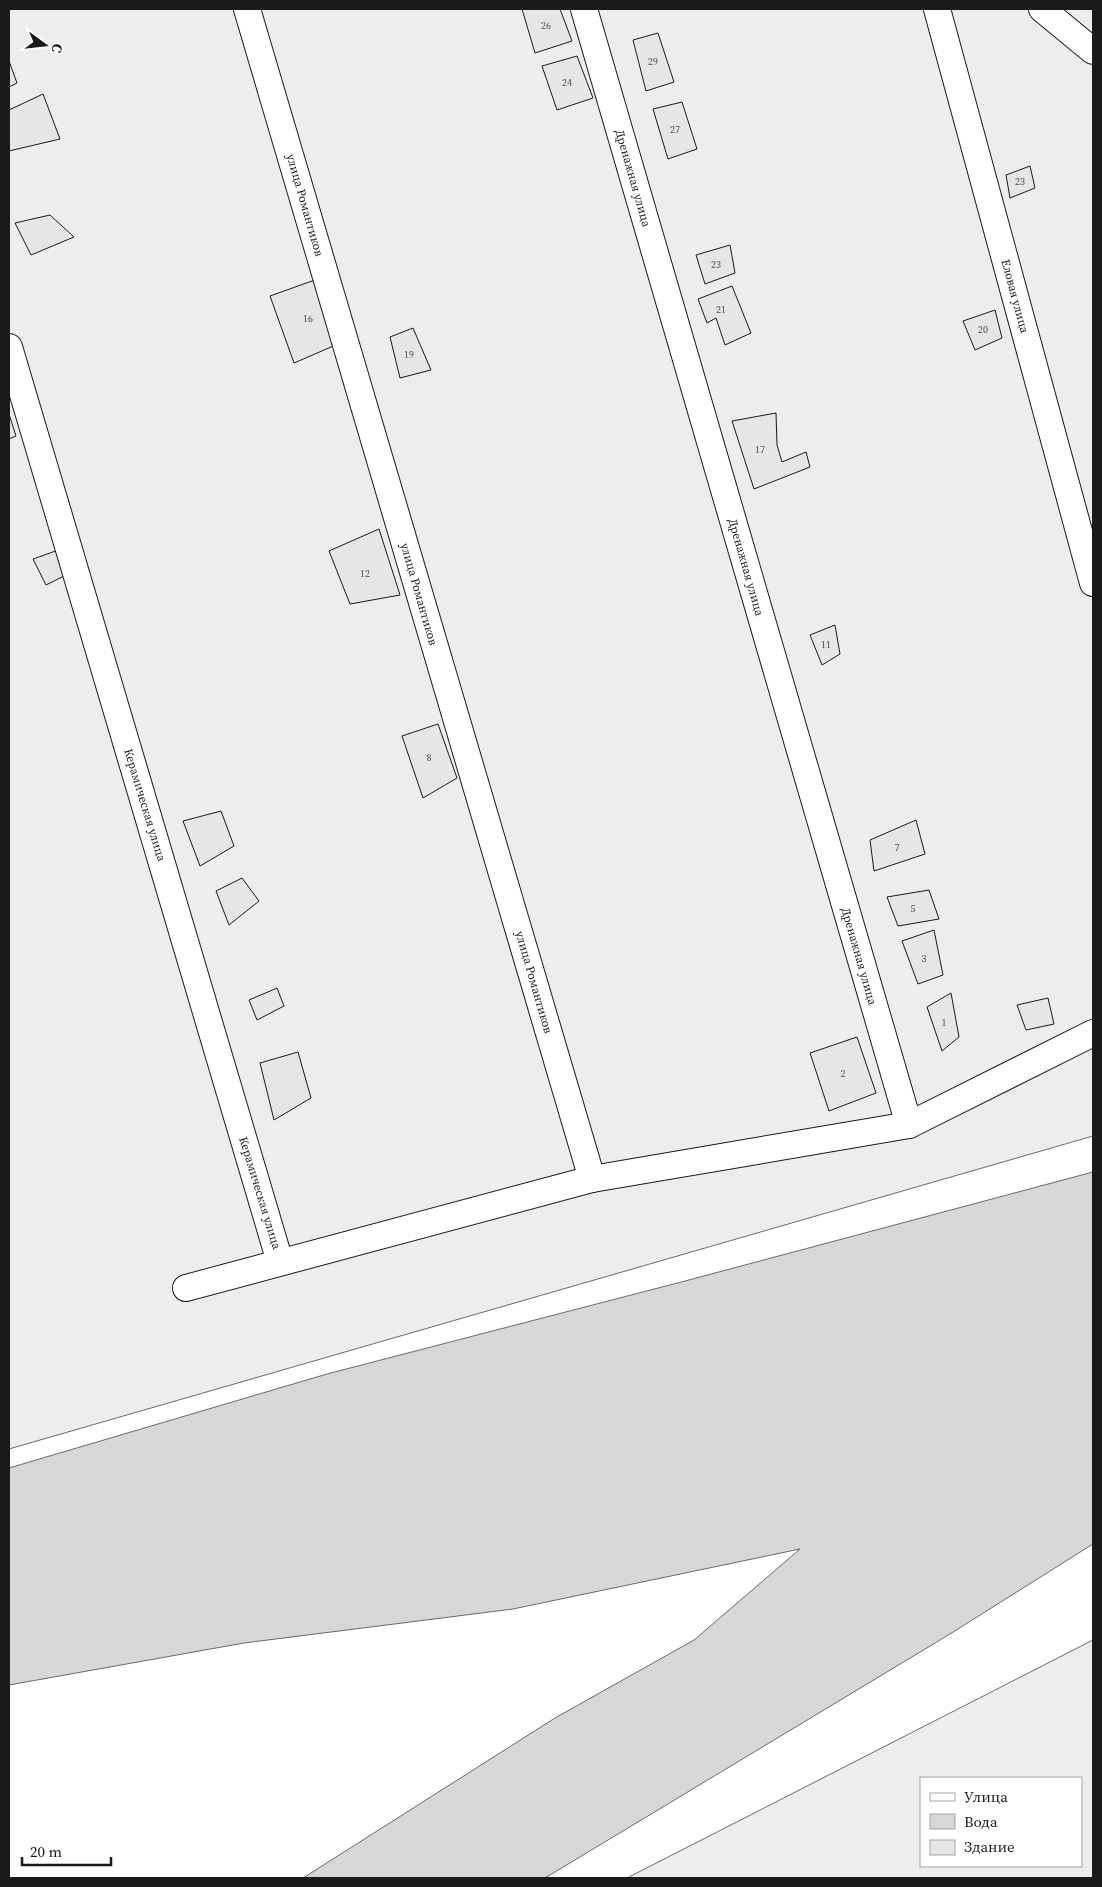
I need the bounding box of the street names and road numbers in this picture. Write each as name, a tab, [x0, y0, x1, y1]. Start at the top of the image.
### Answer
street label: Дренажная улица	[611, 127, 655, 229]
street label: улица Романтиков	[283, 152, 327, 258]
street label: Еловая улица	[997, 257, 1033, 336]
street label: Дренажная улица	[724, 516, 768, 618]
street label: улица Романтиков	[397, 541, 441, 647]
street label: Керамическая улица	[120, 747, 170, 864]
street label: Дренажная улица	[837, 905, 881, 1007]
street label: улица Романтиков	[512, 929, 556, 1035]
street label: Керамическая улица	[235, 1135, 285, 1252]

